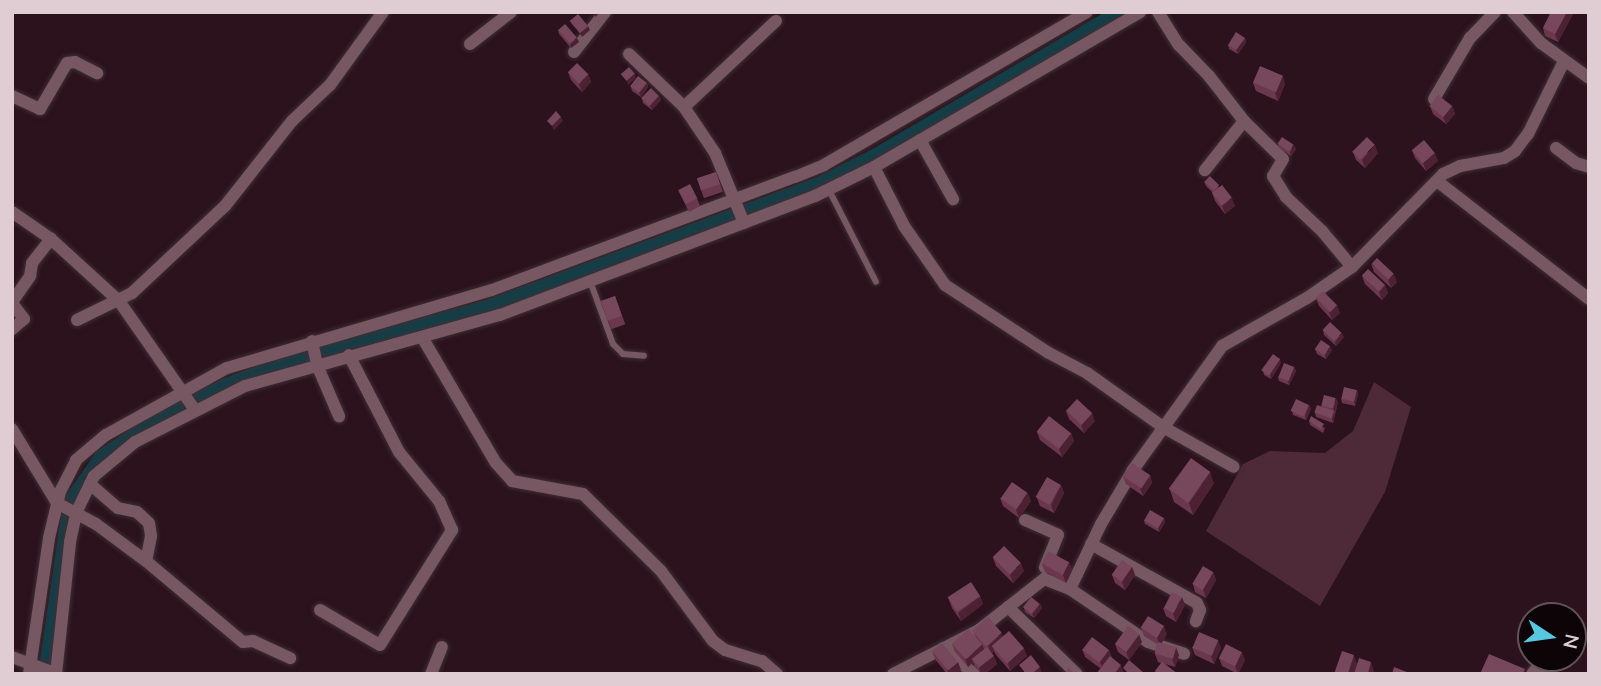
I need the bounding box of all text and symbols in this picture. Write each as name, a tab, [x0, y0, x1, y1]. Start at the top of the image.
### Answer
north arrow	[1517, 602, 1587, 672]
text: N	[1556, 631, 1585, 651]

